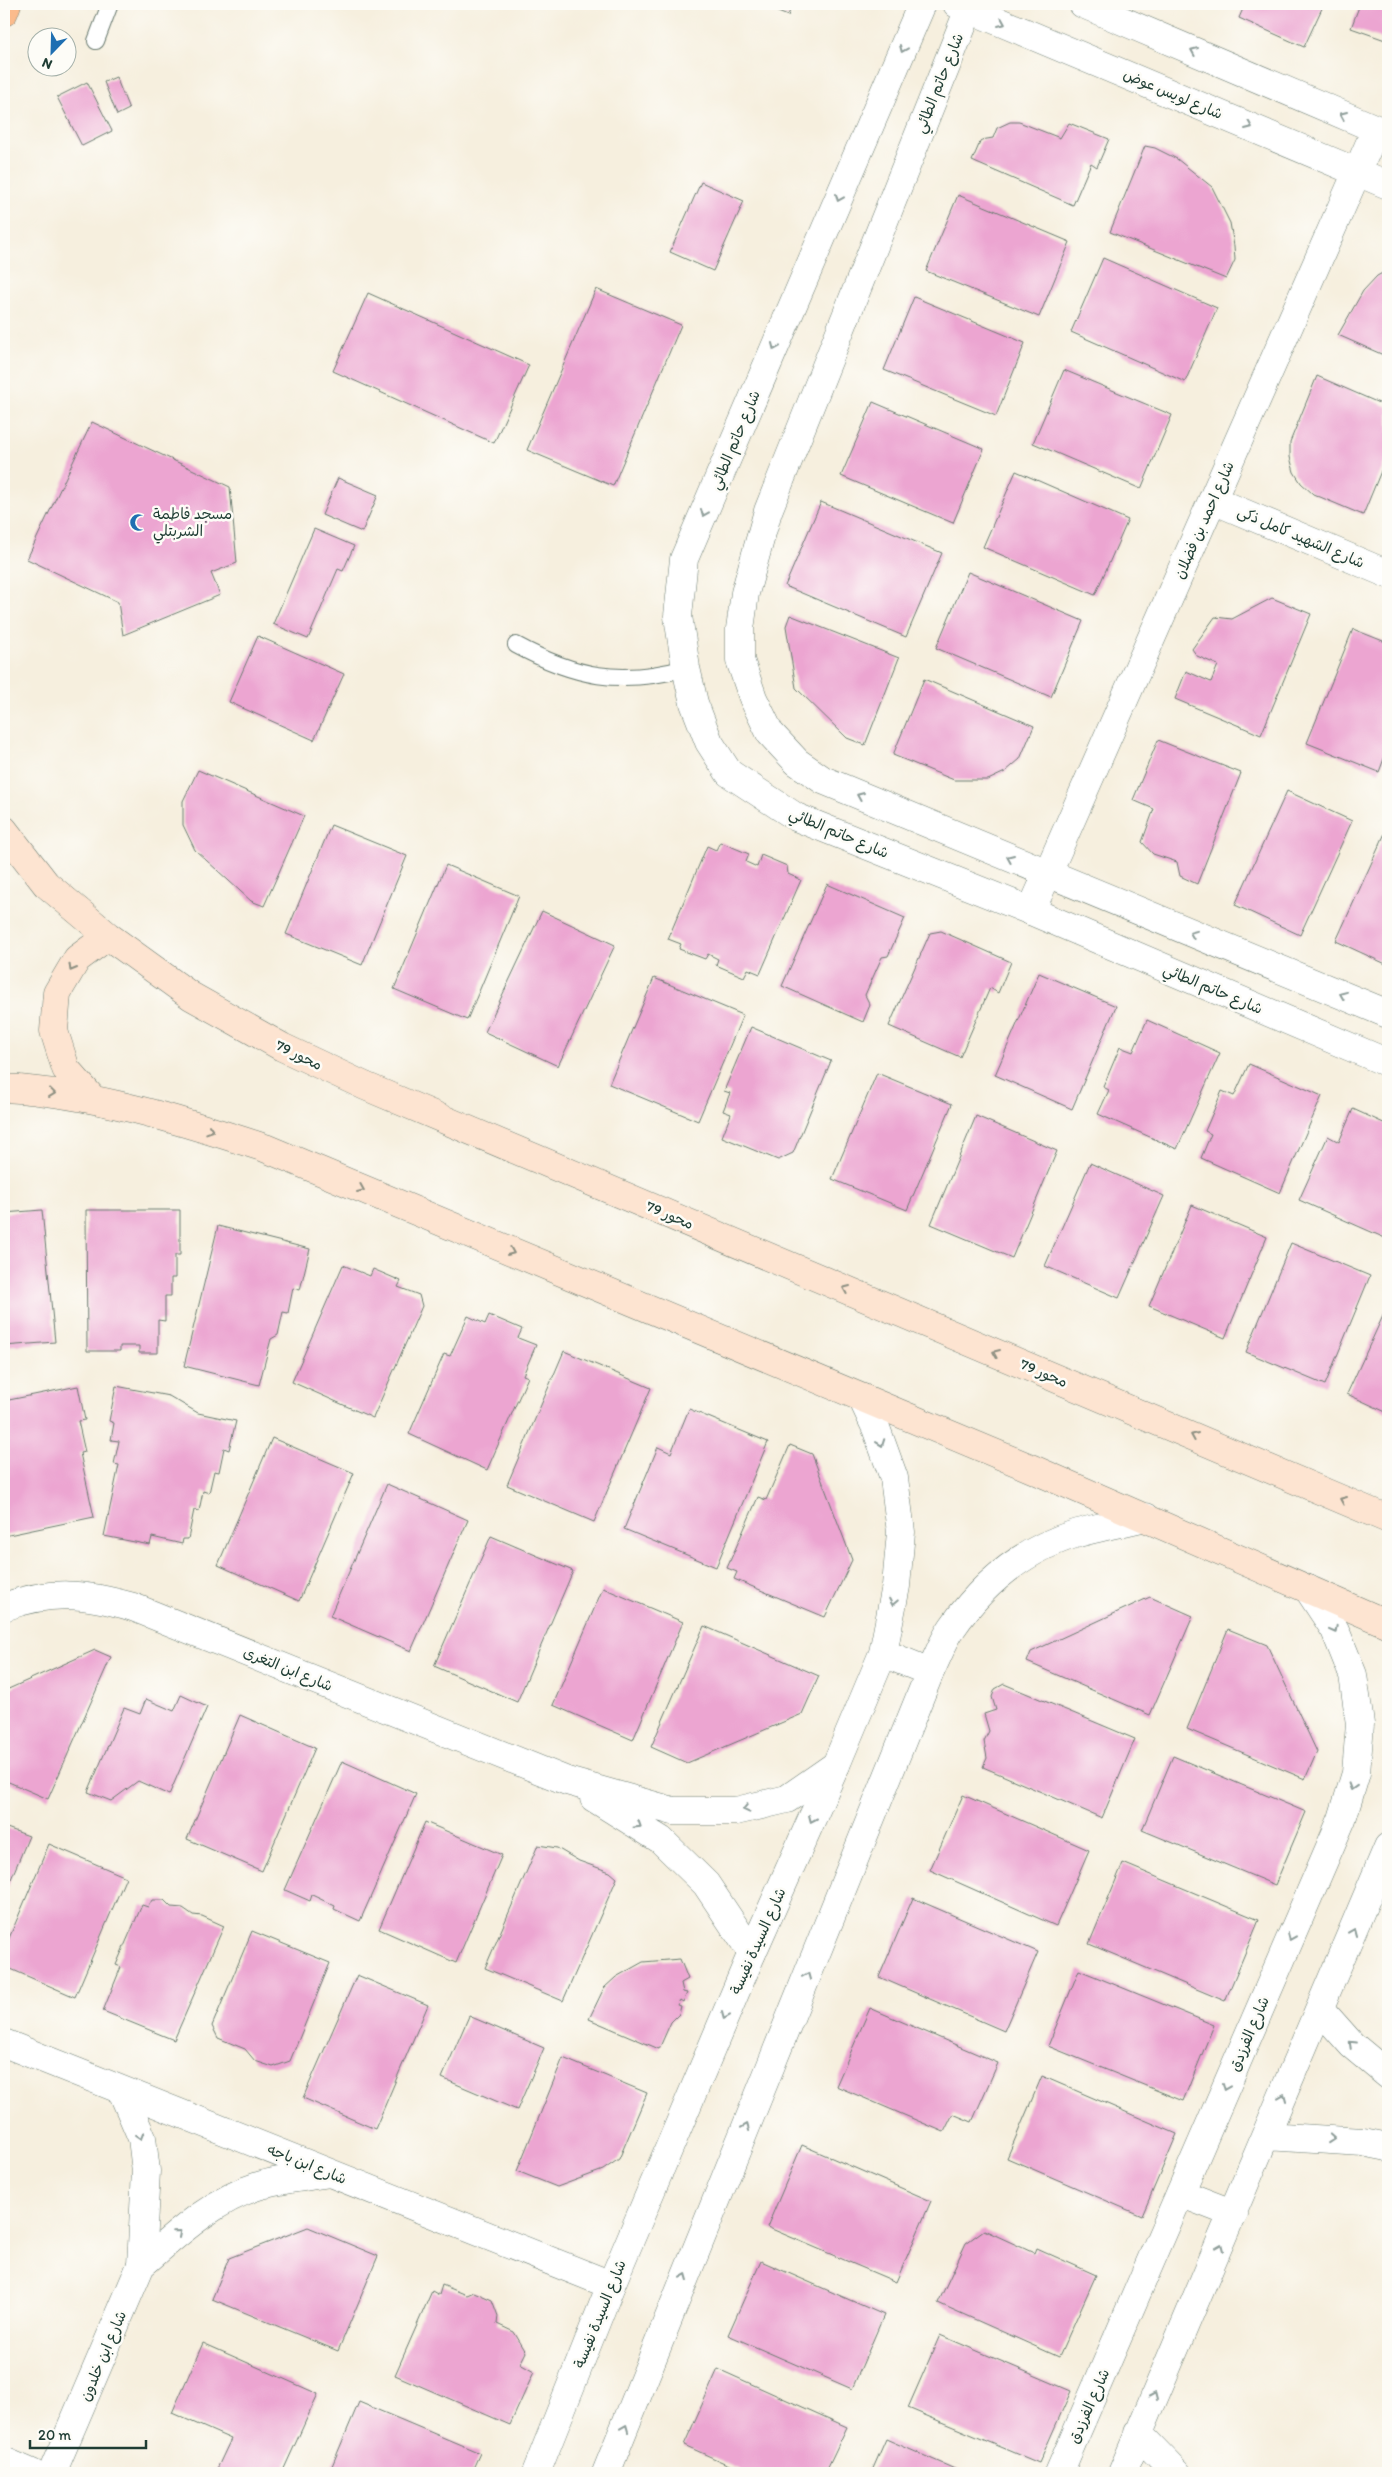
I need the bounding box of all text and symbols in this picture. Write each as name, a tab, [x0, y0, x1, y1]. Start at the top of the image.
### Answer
one-way arrow	[997, 16, 1006, 27]
north arrow	[28, 28, 78, 78]
street label: شارع حاتم الطائي	[911, 30, 971, 137]
one-way arrow	[899, 44, 910, 53]
one-way arrow	[1190, 47, 1199, 58]
text: N	[39, 54, 55, 73]
street label: شارع لويس عوض	[1120, 65, 1225, 124]
one-way arrow	[1339, 111, 1348, 122]
one-way arrow	[1244, 120, 1253, 131]
one-way arrow	[835, 193, 846, 202]
one-way arrow	[771, 342, 782, 351]
street label: شارع حاتم الطائي	[706, 388, 768, 494]
street label: شارع احمد بن فضلان	[1170, 458, 1239, 582]
street label: شارع الشهيد كامل ذكى	[1234, 502, 1367, 573]
place label: مسجد فاطمة الشربتلي	[153, 505, 232, 544]
one-way arrow	[700, 508, 711, 517]
mosque icon: مسجد فاطمة الشربتلي	[129, 513, 149, 533]
one-way arrow	[856, 792, 865, 802]
street label: شارع حاتم الطائي	[785, 804, 891, 866]
one-way arrow	[1006, 854, 1015, 865]
one-way arrow	[1189, 929, 1198, 940]
street label: شارع حاتم الطائي	[1159, 960, 1265, 1022]
one-way arrow	[68, 962, 78, 971]
one-way arrow	[1339, 991, 1348, 1002]
street label: محور 79	[273, 1036, 325, 1074]
one-way arrow	[48, 1087, 56, 1098]
one-way arrow	[205, 1124, 214, 1134]
one-way arrow	[356, 1183, 365, 1193]
street label: محور 79	[644, 1197, 696, 1233]
one-way arrow	[506, 1245, 515, 1256]
one-way arrow	[842, 1285, 851, 1296]
one-way arrow	[992, 1348, 1001, 1359]
street label: محور 79	[1018, 1355, 1070, 1391]
one-way arrow	[1190, 1432, 1199, 1443]
one-way arrow	[875, 1438, 885, 1447]
one-way arrow	[1339, 1495, 1348, 1506]
one-way arrow	[888, 1597, 898, 1606]
one-way arrow	[1328, 1625, 1338, 1634]
street label: شارع ابن التغرى	[240, 1643, 335, 1696]
one-way arrow	[1347, 1782, 1357, 1791]
one-way arrow	[742, 1803, 751, 1813]
one-way arrow	[808, 1814, 818, 1823]
one-way arrow	[633, 1819, 642, 1829]
street label: شارع السيدة نفيسة	[726, 1885, 791, 1998]
one-way arrow	[1346, 1928, 1357, 1937]
one-way arrow	[1286, 1933, 1296, 1941]
one-way arrow	[801, 1972, 811, 1981]
street label: شارع الفرزدق	[1225, 1994, 1274, 2075]
one-way arrow	[721, 2011, 732, 2020]
one-way arrow	[1349, 2041, 1358, 2050]
one-way arrow	[1222, 2082, 1233, 2091]
one-way arrow	[1276, 2093, 1287, 2102]
one-way arrow	[740, 2123, 750, 2131]
one-way arrow	[134, 2131, 144, 2140]
one-way arrow	[1329, 2133, 1337, 2144]
street label: شارع ابن باجه	[264, 2140, 349, 2189]
one-way arrow	[172, 2231, 181, 2239]
one-way arrow	[1213, 2243, 1224, 2252]
street label: شارع السيدة نفيسة	[570, 2257, 631, 2371]
one-way arrow	[679, 2273, 690, 2282]
street label: شارع ابن خلدون	[76, 2308, 131, 2404]
street label: شارع الفرزدق	[1065, 2366, 1114, 2446]
one-way arrow	[1148, 2392, 1159, 2401]
scale bar	[30, 2417, 146, 2449]
one-way arrow	[618, 2424, 629, 2433]
text: 20 m	[38, 2426, 72, 2444]

